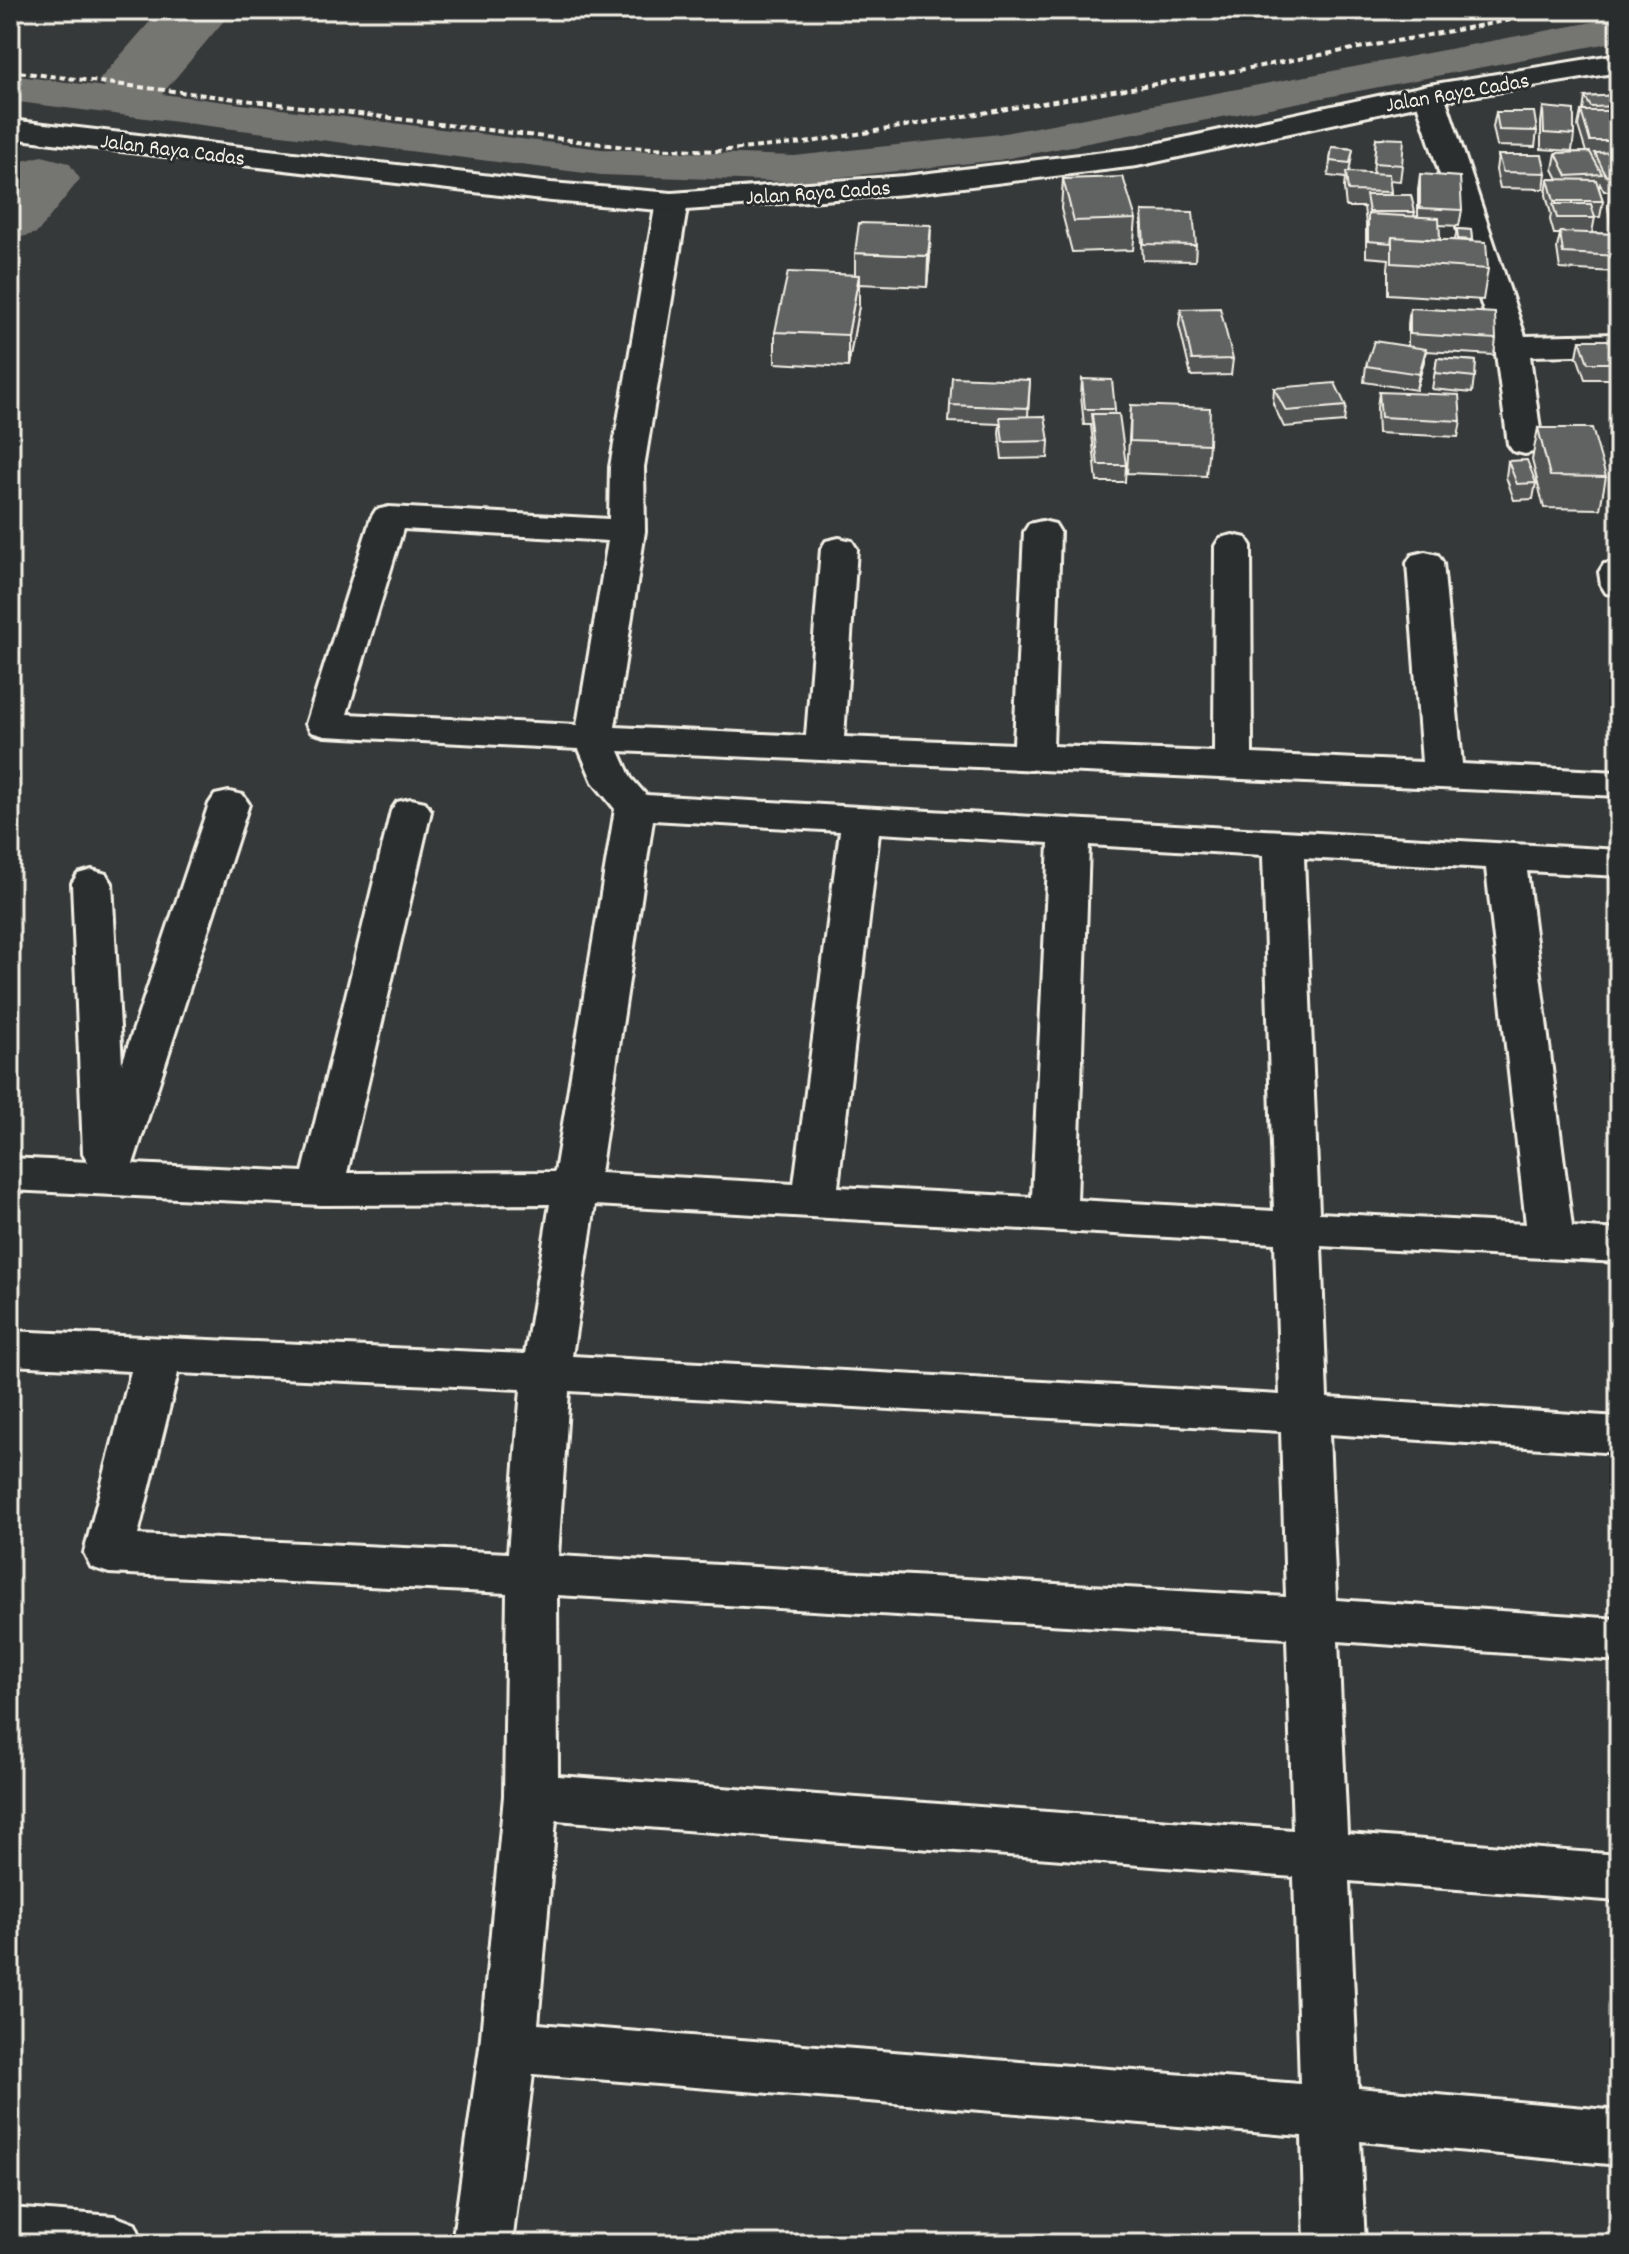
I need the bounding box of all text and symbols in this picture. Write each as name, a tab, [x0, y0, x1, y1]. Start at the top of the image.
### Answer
street label: Jalan Raya Cadas	[1383, 67, 1532, 122]
street label: Jalan Raya Cadas	[98, 127, 247, 176]
street label: Jalan Raya Cadas	[745, 174, 892, 215]

